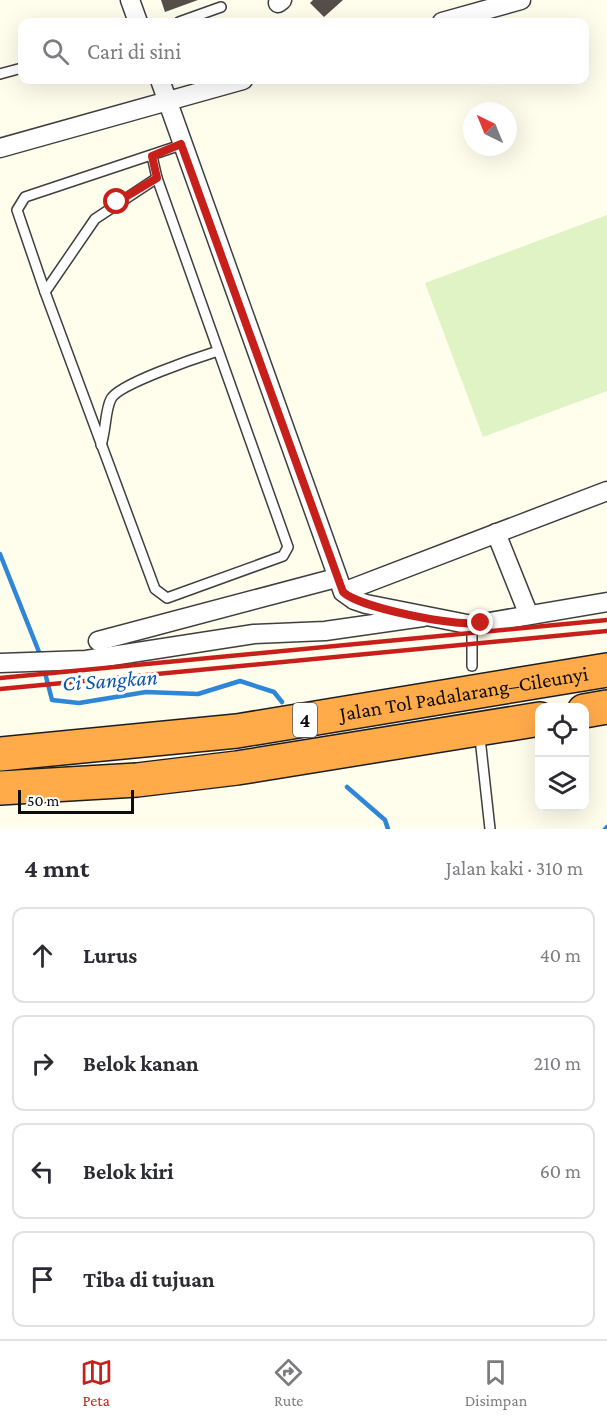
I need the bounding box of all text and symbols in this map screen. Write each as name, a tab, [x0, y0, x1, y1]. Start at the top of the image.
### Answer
search box	[18, 18, 589, 84]
icon: search	[39, 35, 72, 68]
text: Cari di sini	[87, 39, 181, 64]
north arrow	[463, 102, 517, 156]
route start	[103, 188, 129, 214]
route end	[467, 609, 493, 635]
street label: Jalan Tol Padalarang–Cileunyi	[336, 661, 590, 726]
water label: Ci Sangkan	[61, 664, 159, 696]
road number: 4	[293, 703, 317, 737]
map controls	[535, 703, 589, 811]
button: locate	[535, 703, 589, 757]
button: layers	[535, 757, 589, 811]
scale bar	[18, 787, 134, 814]
text: 50 m	[27, 792, 59, 809]
text: 4 mnt	[24, 854, 89, 883]
text: Jalan kaki · 310 m	[446, 857, 583, 879]
icon: ahead	[26, 939, 59, 972]
text: Lurus	[83, 943, 137, 968]
text: 40 m	[540, 944, 581, 966]
icon: right	[26, 1047, 59, 1080]
text: Belok kanan	[83, 1051, 199, 1076]
text: 210 m	[534, 1052, 581, 1074]
icon: left	[26, 1155, 59, 1188]
text: Belok kiri	[83, 1159, 174, 1184]
text: 60 m	[540, 1160, 581, 1182]
icon: arrive	[26, 1263, 59, 1296]
text: Tiba di tujuan	[83, 1267, 215, 1292]
tab: Peta	[80, 1356, 113, 1409]
tab: Rute	[272, 1356, 305, 1409]
tab: Disimpan	[465, 1356, 527, 1409]

